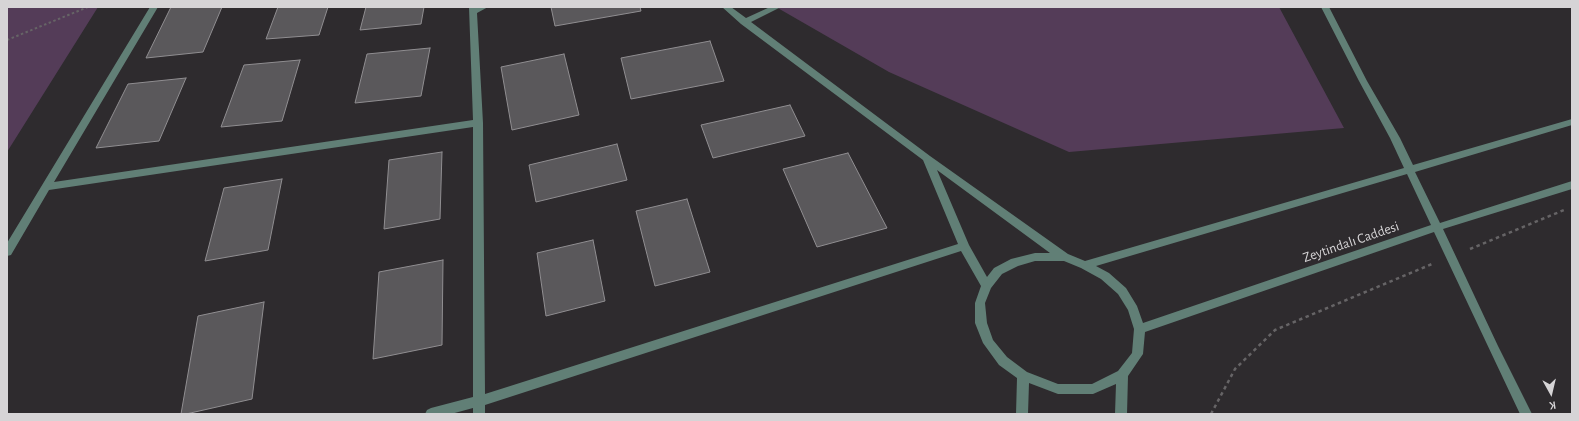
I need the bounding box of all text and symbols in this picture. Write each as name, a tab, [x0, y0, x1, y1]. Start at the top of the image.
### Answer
street label: Zeytindalı Caddesi	[1301, 218, 1401, 266]
north arrow	[1531, 373, 1571, 413]
text: K	[1549, 399, 1557, 411]

